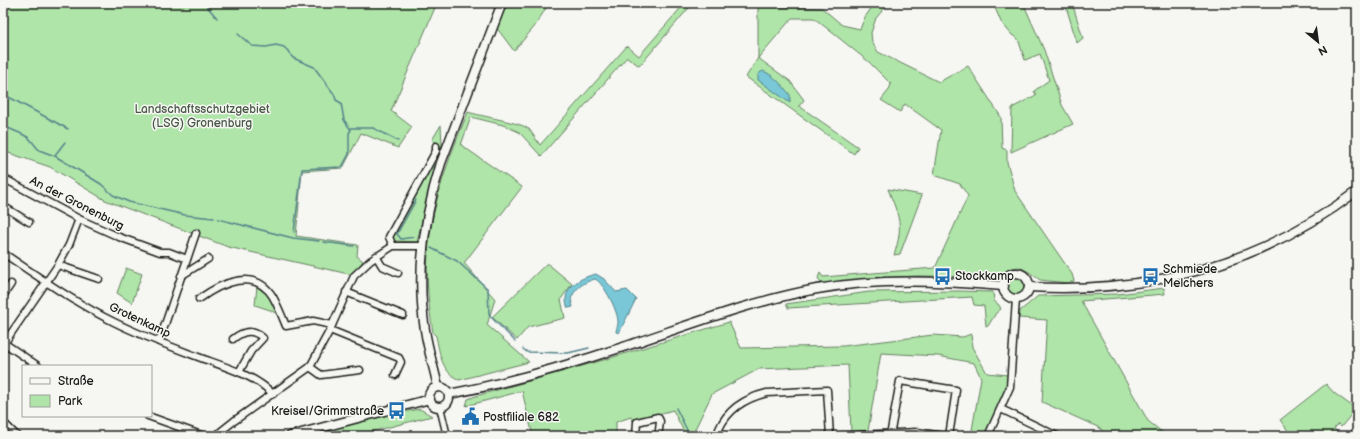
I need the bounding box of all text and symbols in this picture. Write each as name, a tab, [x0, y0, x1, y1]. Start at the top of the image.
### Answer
north arrow	[1298, 22, 1338, 62]
text: N	[1316, 43, 1329, 58]
park label: Landschaftsschutzgebiet (LSG) Gronenburg	[134, 102, 270, 131]
street label: An der Gronenburg	[27, 173, 127, 234]
place label: Schmiede Melchers	[1163, 262, 1217, 291]
bus stop icon: Stockkamp	[932, 266, 952, 286]
bus stop icon: Schmiede Melchers	[1140, 266, 1160, 286]
place label: Stockkamp	[955, 269, 1014, 284]
street label: Grotenkamp	[107, 300, 173, 341]
legend	[22, 365, 152, 417]
text: Straße	[58, 374, 94, 389]
text: Park	[58, 394, 82, 409]
bus stop icon: Kreisel/Grimmstraße	[387, 401, 407, 421]
place label: Kreisel/Grimmstraße	[271, 404, 384, 419]
public building icon: Postfiliale 682	[460, 407, 480, 427]
place label: Postfiliale 682	[483, 410, 559, 425]

